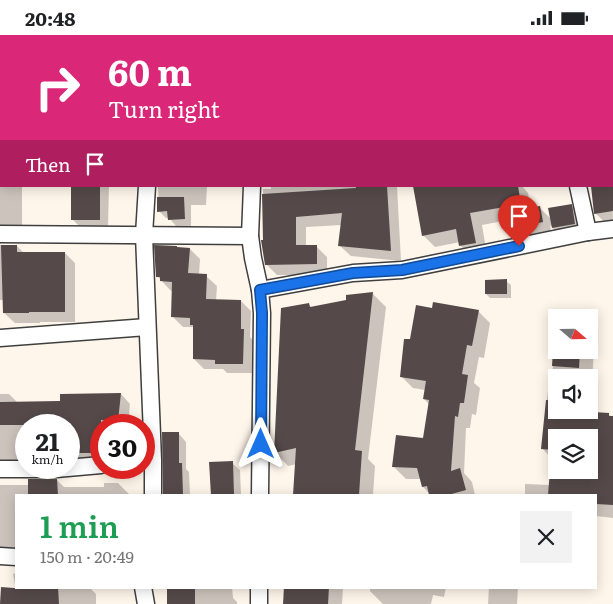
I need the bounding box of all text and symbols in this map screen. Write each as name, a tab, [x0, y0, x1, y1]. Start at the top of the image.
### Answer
text: 20:48	[25, 4, 75, 32]
text: 60 m	[108, 45, 192, 97]
icon: right	[25, 55, 90, 120]
text: Turn right	[108, 92, 220, 125]
text: Then	[25, 150, 71, 178]
icon: arrive	[81, 150, 109, 178]
pin	[498, 195, 540, 246]
icon: arrive	[505, 202, 533, 230]
north arrow	[548, 309, 598, 359]
map controls	[548, 309, 598, 479]
button: sound	[548, 369, 598, 419]
speed limit sign: 30	[90, 414, 155, 479]
position arrow	[234, 417, 286, 469]
text: 21	[36, 422, 59, 459]
button: layers	[548, 429, 598, 479]
text: km/h	[32, 450, 63, 468]
text: 1 min	[40, 503, 119, 547]
button: close	[520, 511, 572, 563]
text: 150 m · 20:49	[40, 544, 134, 568]

